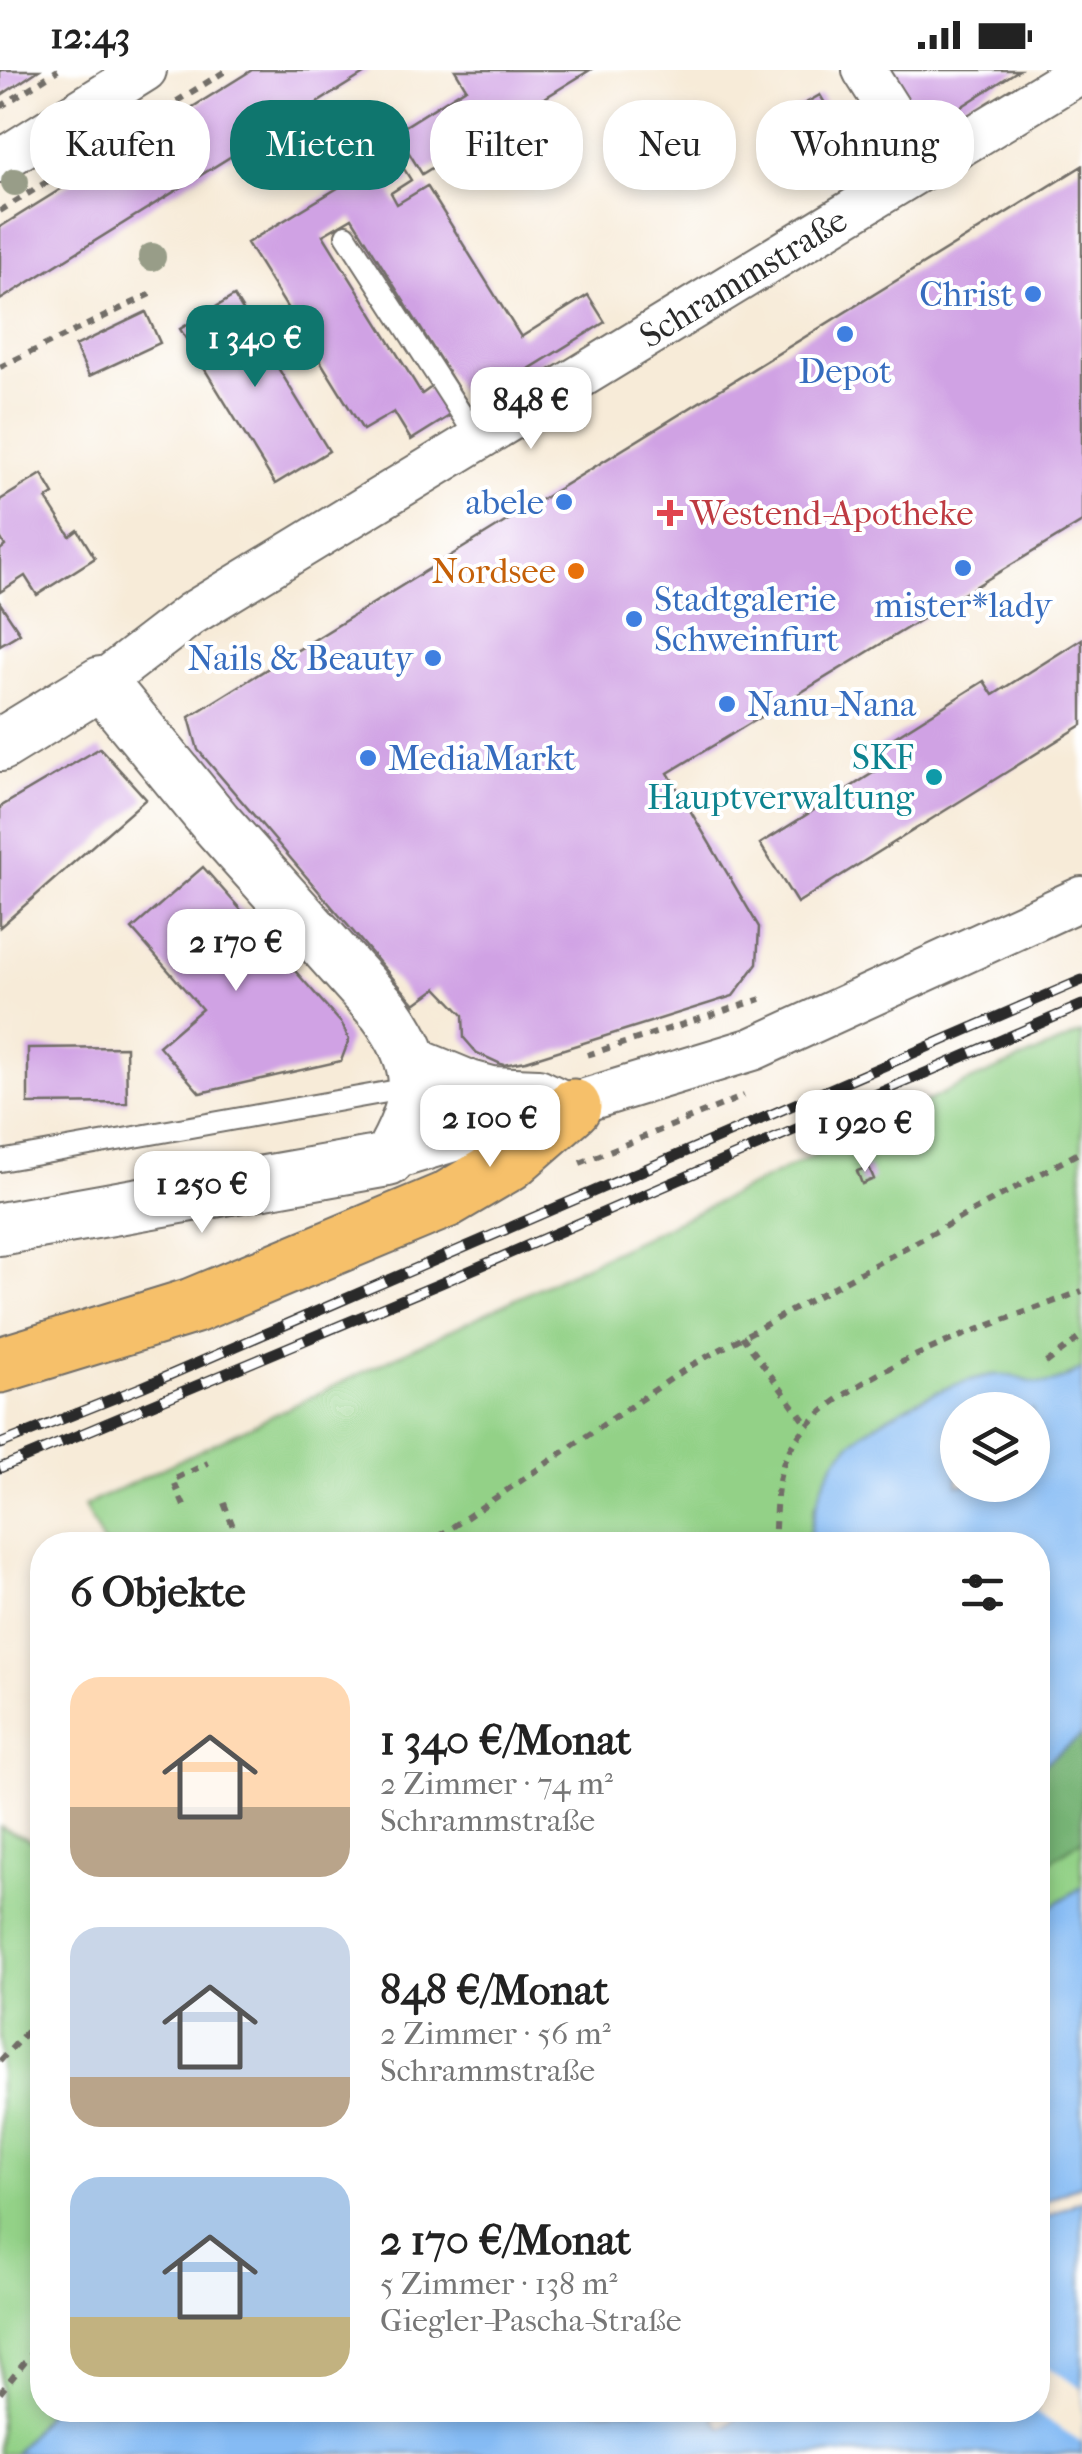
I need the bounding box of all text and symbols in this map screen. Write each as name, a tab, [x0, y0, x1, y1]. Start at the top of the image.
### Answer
text: 12:43	[50, 13, 130, 58]
chip: Kaufen	[30, 100, 210, 190]
chip: Mieten	[230, 100, 410, 190]
chip: Filter	[430, 100, 583, 190]
chip: Neu	[603, 100, 736, 190]
chip: Wohnung	[756, 100, 974, 190]
street label: Schrammstraße	[632, 199, 855, 357]
place label: Christ	[919, 274, 1014, 315]
marker: Christ	[1022, 283, 1044, 305]
pin: 1 340 €	[163, 305, 347, 390]
text: 1 340 €	[208, 319, 302, 356]
marker: Depot	[834, 323, 856, 345]
place label: Depot	[798, 351, 892, 392]
pin: 848 €	[461, 367, 601, 452]
text: 848 €	[493, 381, 569, 418]
place label: abele	[466, 482, 544, 523]
marker: abele	[553, 491, 575, 513]
place label: Westend-Apotheke	[689, 493, 974, 534]
marker: Westend-Apotheke	[659, 502, 681, 524]
place label: Nordsee	[432, 551, 556, 592]
marker: mister*lady	[952, 557, 974, 579]
marker: Nordsee	[565, 560, 587, 582]
place label: Stadtgalerie Schweinfurt	[654, 579, 839, 660]
place label: mister*lady	[874, 585, 1053, 626]
marker: Stadtgalerie Schweinfurt	[623, 608, 645, 630]
place label: Nails & Beauty	[187, 638, 414, 679]
marker: Nails & Beauty	[422, 647, 444, 669]
place label: Nanu-Nana	[747, 684, 917, 725]
marker: Nanu-Nana	[716, 693, 738, 715]
place label: SKF Hauptverwaltung	[647, 737, 914, 818]
place label: MediaMarkt	[388, 738, 576, 779]
marker: MediaMarkt	[357, 747, 379, 769]
marker: SKF Hauptverwaltung	[923, 766, 945, 788]
pin: 2 170 €	[144, 909, 328, 994]
text: 2 170 €	[189, 923, 283, 960]
pin: 2 100 €	[398, 1085, 582, 1170]
pin: 1 920 €	[773, 1090, 957, 1175]
text: 2 100 €	[442, 1099, 538, 1136]
text: 1 920 €	[817, 1104, 913, 1141]
pin: 1 250 €	[110, 1151, 294, 1236]
text: 1 250 €	[156, 1165, 248, 1202]
map controls	[940, 1392, 1050, 1502]
button: layers	[940, 1392, 1050, 1502]
icon: filters	[955, 1565, 1010, 1620]
text: 6 Objekte	[70, 1568, 246, 1617]
text: 1 340 €/Monat	[380, 1716, 631, 1765]
icon: home	[150, 1717, 270, 1837]
text: 2 Zimmer · 74 m²	[380, 1765, 613, 1802]
text: Schrammstraße	[380, 1802, 595, 1839]
text: 848 €/Monat	[380, 1966, 609, 2015]
icon: home	[150, 1967, 270, 2087]
text: 2 Zimmer · 56 m²	[380, 2015, 611, 2052]
text: Schrammstraße	[380, 2052, 595, 2089]
text: 2 170 €/Monat	[380, 2216, 631, 2265]
icon: home	[150, 2217, 270, 2337]
text: 5 Zimmer · 138 m²	[380, 2265, 618, 2302]
text: Giegler-Pascha-Straße	[380, 2302, 682, 2339]

